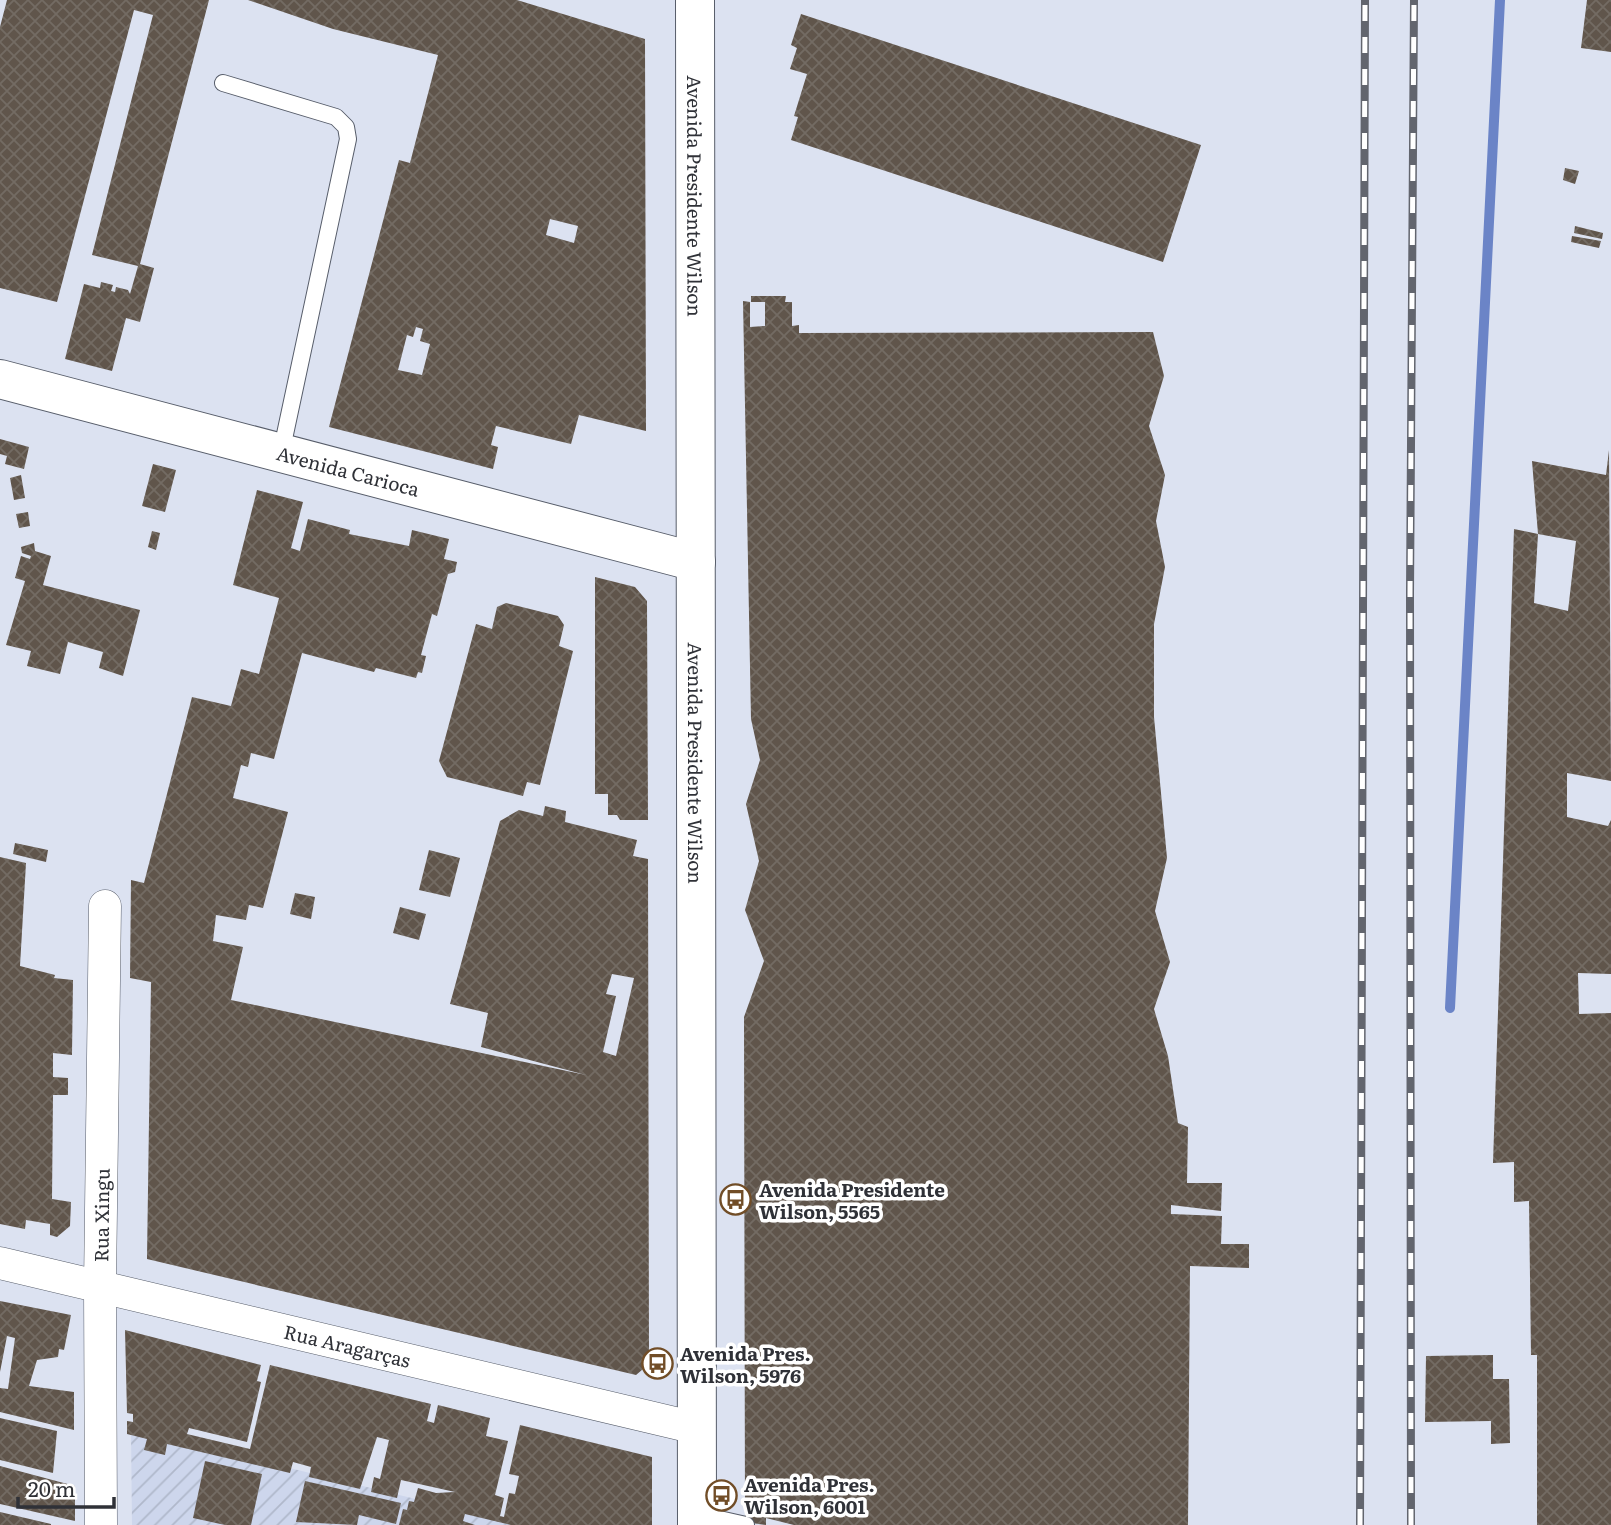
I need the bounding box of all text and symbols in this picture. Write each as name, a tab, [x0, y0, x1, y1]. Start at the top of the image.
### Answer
street label: Avenida Presidente Wilson	[681, 75, 709, 317]
street label: Avenida Carioca	[274, 438, 423, 503]
street label: Avenida Presidente Wilson	[682, 642, 710, 884]
street label: Rua Xingu	[86, 1168, 116, 1262]
place label: Avenida Presidente Wilson, 5565	[759, 1175, 945, 1225]
bus stop icon: Avenida Presidente Wilson, 5565	[719, 1183, 753, 1217]
street label: Rua Aragarças	[281, 1317, 414, 1374]
place label: Avenida Pres. Wilson, 5976	[680, 1339, 811, 1389]
bus stop icon: Avenida Pres. Wilson, 5976	[640, 1347, 674, 1381]
scale bar	[18, 1466, 114, 1510]
place label: Avenida Pres. Wilson, 6001	[744, 1470, 875, 1520]
text: 20 m	[28, 1472, 75, 1503]
bus stop icon: Avenida Pres. Wilson, 6001	[704, 1478, 738, 1512]

